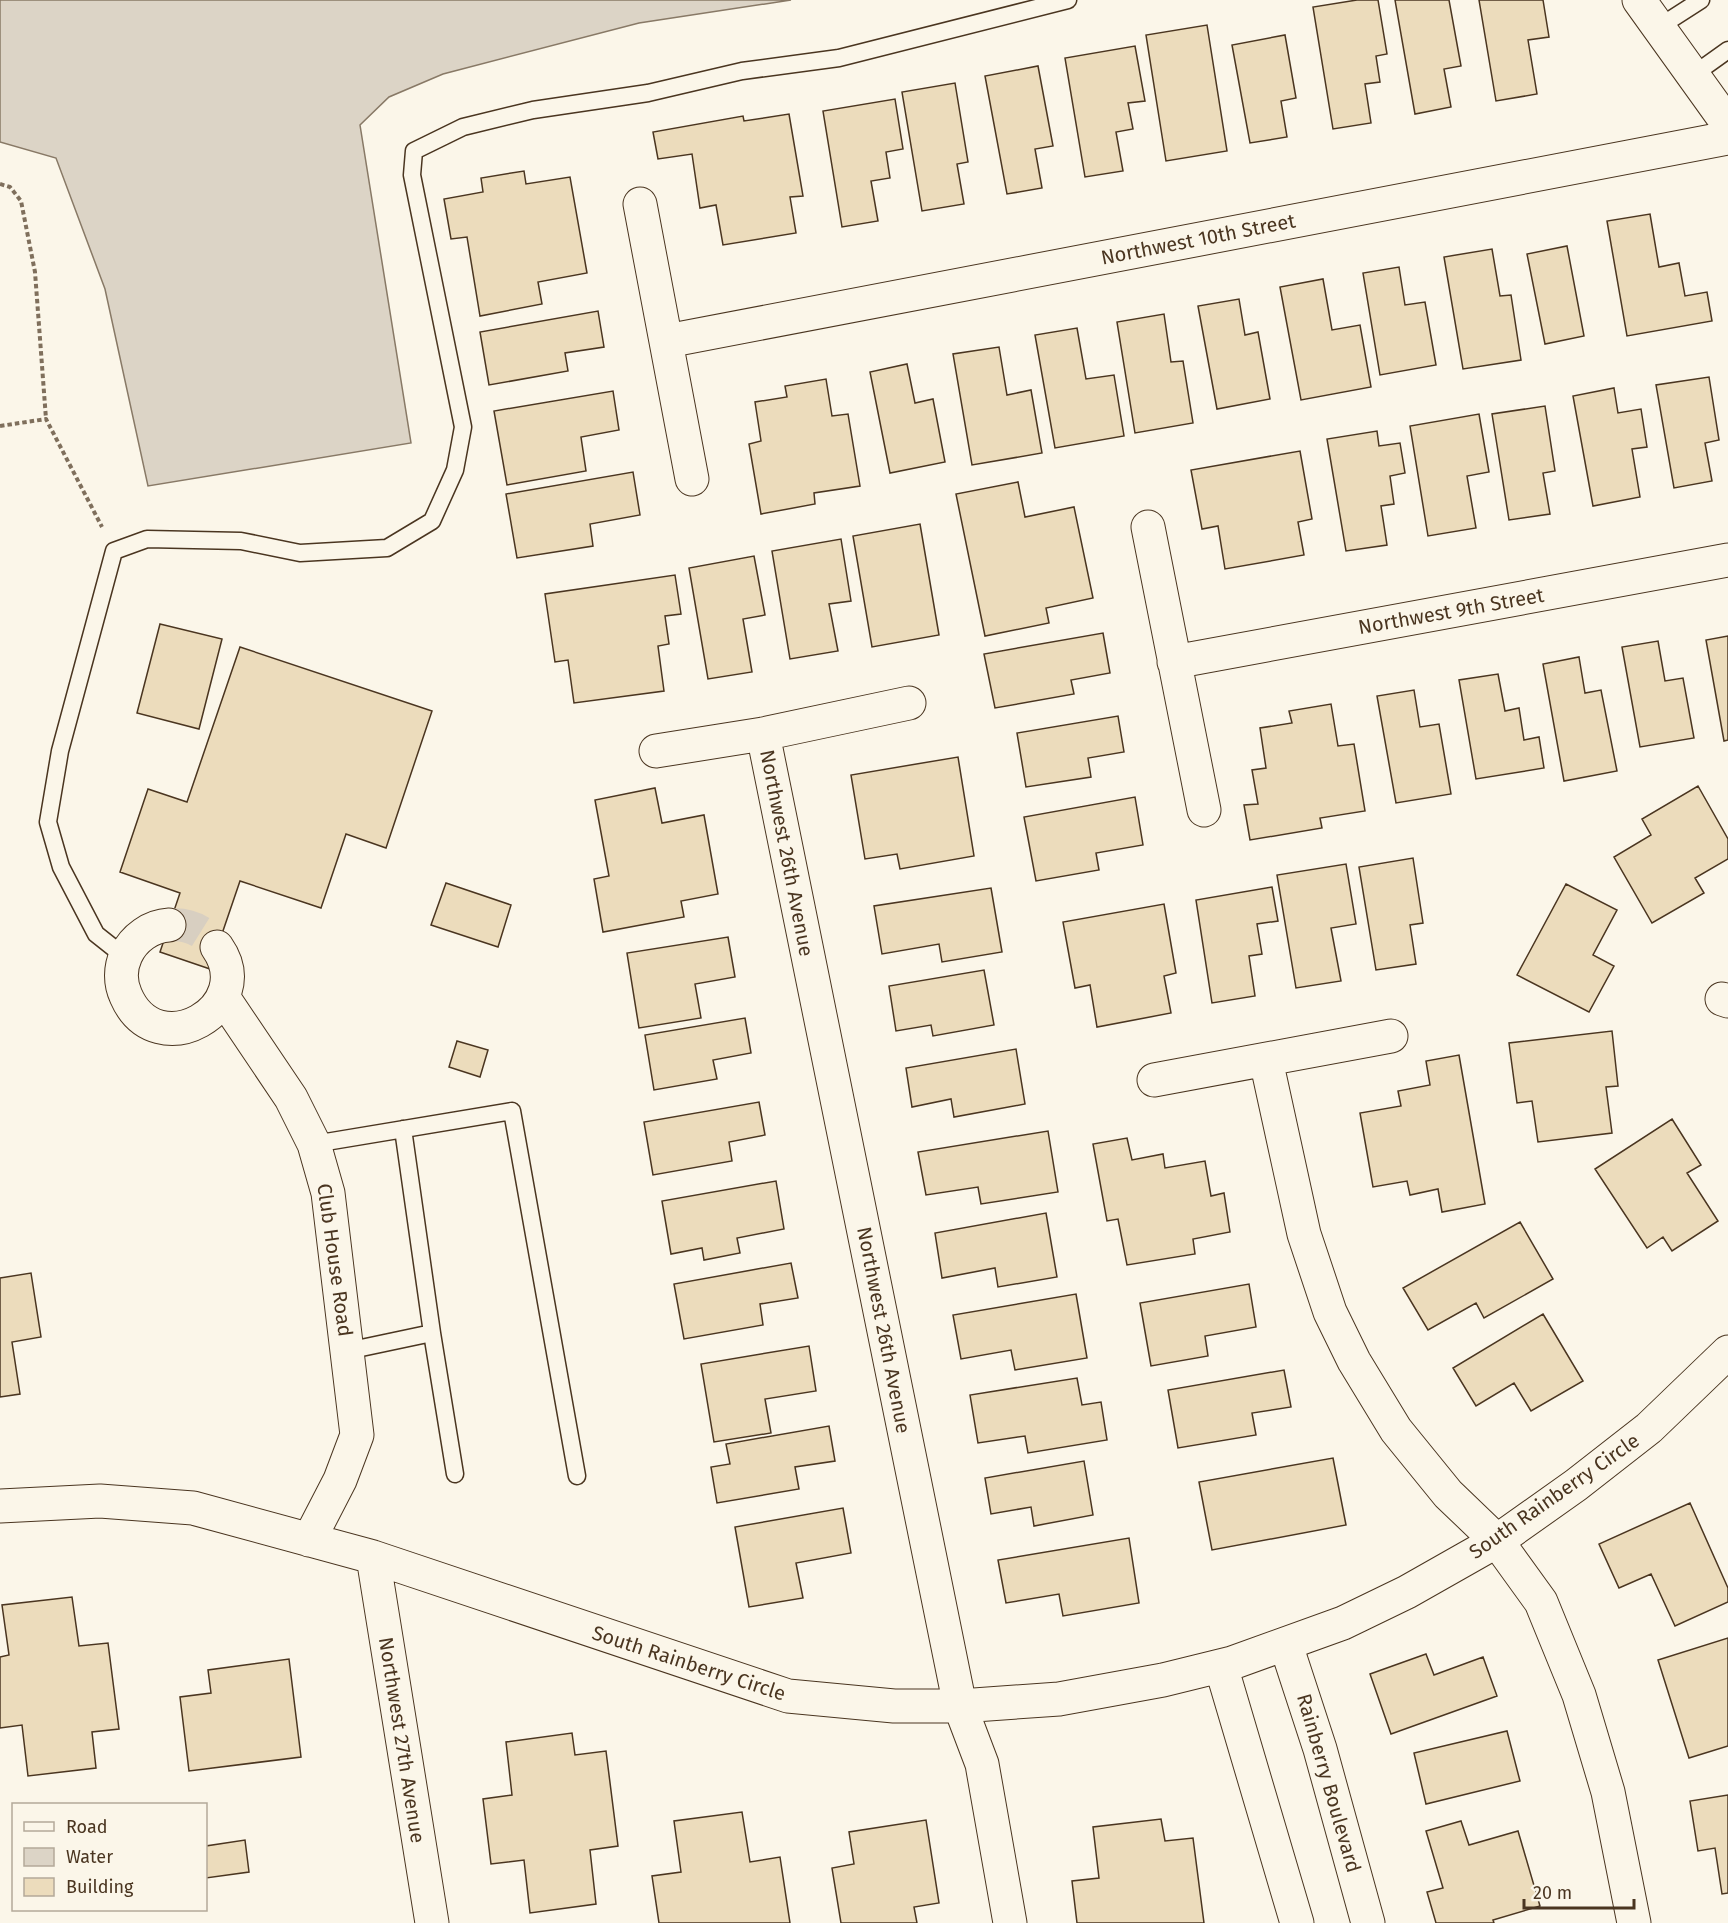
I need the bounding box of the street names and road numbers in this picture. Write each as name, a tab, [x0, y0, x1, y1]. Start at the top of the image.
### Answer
street label: Northwest 10th Street	[1099, 208, 1298, 270]
street label: Northwest 9th Street	[1356, 583, 1546, 639]
street label: Northwest 26th Avenue	[755, 748, 819, 958]
street label: Club House Road	[312, 1182, 358, 1338]
street label: Northwest 26th Avenue	[852, 1225, 916, 1435]
street label: South Rainberry Circle	[1464, 1428, 1644, 1564]
street label: South Rainberry Circle	[589, 1620, 789, 1706]
street label: Northwest 27th Avenue	[374, 1635, 430, 1845]
street label: Rainberry Boulevard	[1292, 1691, 1366, 1875]

